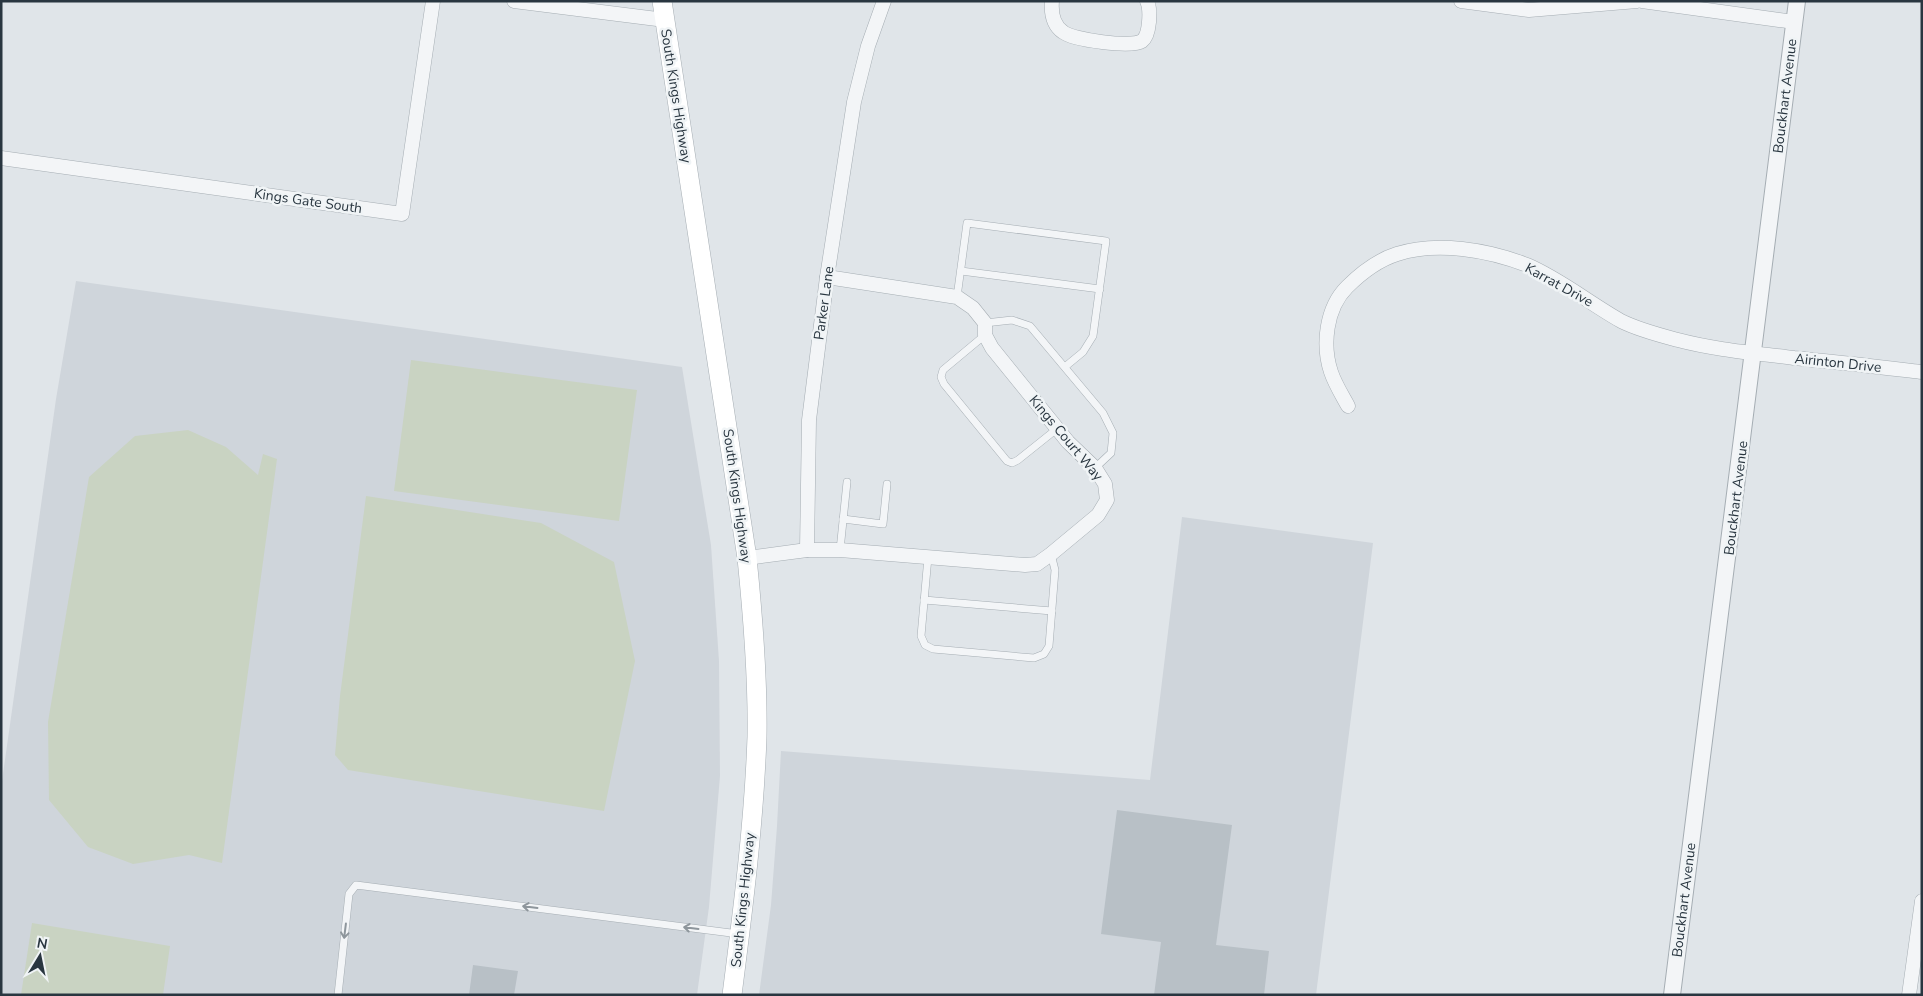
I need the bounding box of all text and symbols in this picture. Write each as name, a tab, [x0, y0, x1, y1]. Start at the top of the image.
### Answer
street label: South Kings Highway	[656, 28, 696, 165]
street label: Bouckhart Avenue	[1769, 38, 1801, 154]
street label: Kings Gate South	[253, 184, 363, 218]
street label: Karrat Drive	[1521, 258, 1597, 312]
street label: Parker Lane	[809, 265, 839, 341]
street label: Airinton Drive	[1794, 349, 1882, 377]
street label: Kings Court Way	[1025, 391, 1108, 485]
street label: South Kings Highway	[718, 428, 756, 565]
street label: Bouckhart Avenue	[1720, 440, 1752, 556]
street label: South Kings Highway	[726, 831, 760, 968]
street label: Bouckhart Avenue	[1668, 842, 1700, 958]
one-way arrow	[522, 902, 538, 912]
one-way arrow	[340, 923, 350, 939]
one-way arrow	[684, 923, 700, 933]
north arrow	[15, 931, 65, 981]
text: N	[35, 933, 49, 954]

